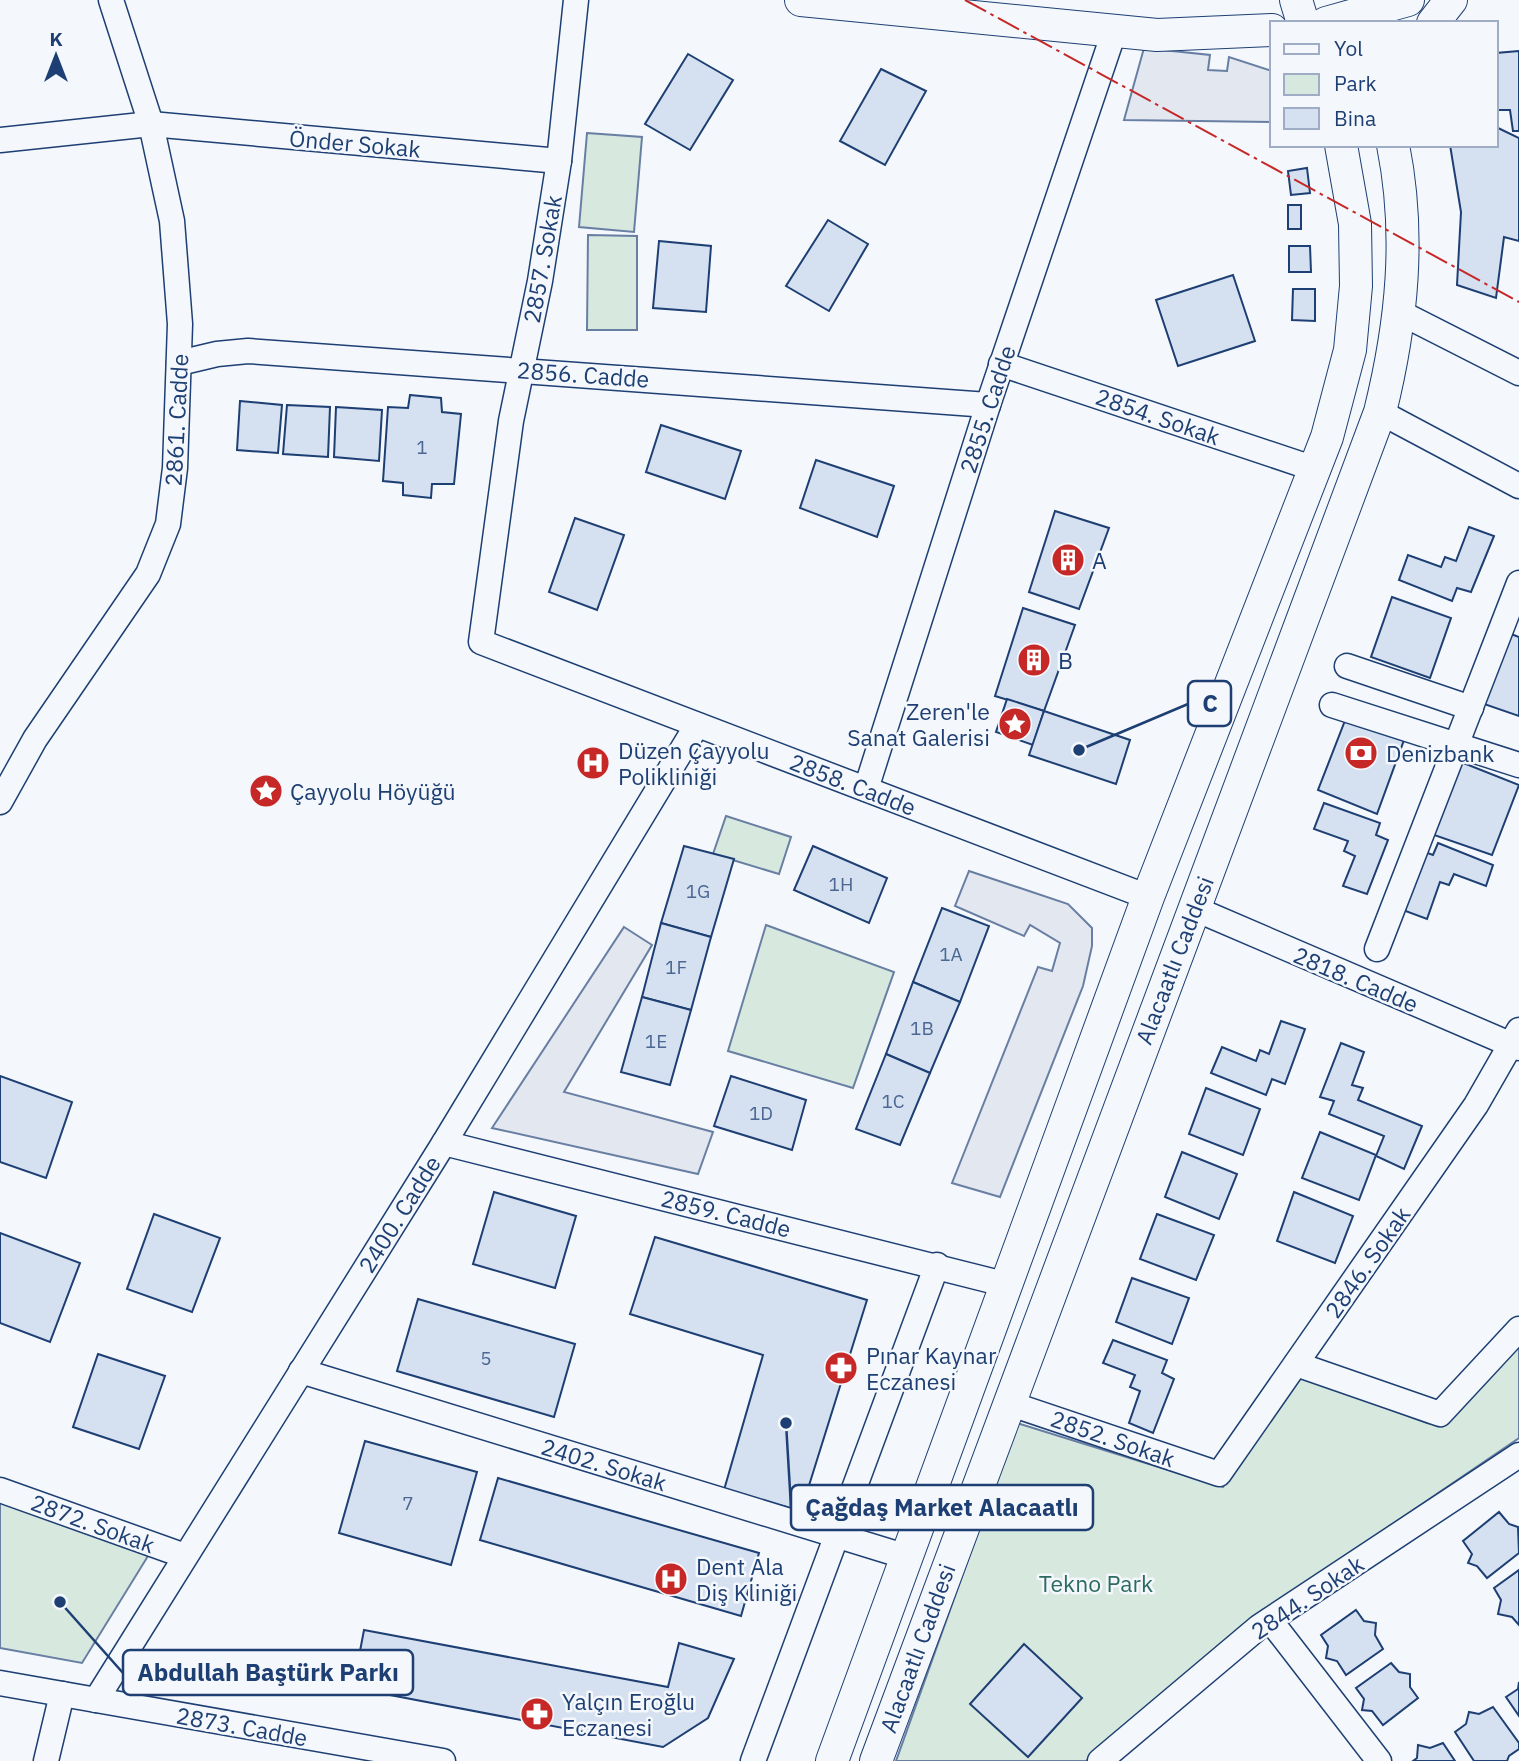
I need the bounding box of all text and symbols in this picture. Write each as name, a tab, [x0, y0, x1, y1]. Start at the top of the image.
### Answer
north arrow	[21, 21, 91, 91]
legend	[1270, 21, 1498, 147]
text: K	[49, 27, 63, 51]
text: Yol	[1334, 34, 1363, 62]
text: Park	[1334, 69, 1377, 97]
text: Bina	[1334, 104, 1376, 132]
street label: Önder Sokak	[288, 122, 422, 164]
street label: 2857. Sokak	[516, 193, 568, 325]
street label: 2855. Cadde	[952, 341, 1022, 477]
street label: 2861. Cadde	[158, 353, 194, 487]
street label: 2856. Cadde	[516, 354, 650, 394]
street label: 2854. Sokak	[1092, 381, 1224, 451]
house number: 1	[416, 435, 428, 459]
building icon: A	[1049, 541, 1087, 579]
place label: A	[1092, 545, 1107, 575]
building icon: B	[1015, 641, 1053, 679]
place label: B	[1058, 645, 1073, 675]
callout: C	[1188, 681, 1231, 726]
text: C	[1202, 687, 1218, 719]
place label: Zeren'le Sanat Galerisi	[847, 696, 990, 752]
place icon: Zeren'le Sanat Galerisi	[996, 705, 1034, 743]
bank icon: Denizbank	[1342, 734, 1380, 772]
place label: Düzen Çayyolu Polikliniği	[618, 735, 770, 791]
place label: Denizbank	[1386, 738, 1494, 768]
hospital icon: Düzen Çayyolu Polikliniği	[574, 744, 612, 782]
street label: 2858. Cadde	[786, 746, 920, 822]
place icon: Çayyolu Höyüğü	[247, 772, 285, 810]
place label: Çayyolu Höyüğü	[290, 776, 456, 806]
house number: 1H	[829, 872, 853, 896]
street label: Alacaatlı Caddesi	[1128, 872, 1220, 1048]
house number: 1G	[686, 879, 710, 903]
street label: 2818. Cadde	[1289, 939, 1423, 1019]
house number: 1A	[939, 942, 963, 966]
house number: 1F	[665, 955, 687, 979]
house number: 1B	[910, 1016, 934, 1040]
house number: 1E	[645, 1029, 667, 1053]
house number: 1C	[881, 1089, 905, 1113]
house number: 1D	[749, 1101, 773, 1125]
street label: 2400. Cadde	[351, 1150, 447, 1278]
street label: 2859. Cadde	[658, 1182, 794, 1244]
street label: 2846. Sokak	[1318, 1200, 1416, 1324]
place label: Pınar Kaynar Eczanesi	[866, 1340, 997, 1396]
house number: 5	[480, 1346, 492, 1370]
pharmacy icon: Pınar Kaynar Eczanesi	[822, 1349, 860, 1387]
street label: 2852. Sokak	[1047, 1403, 1179, 1473]
street label: 2402. Sokak	[538, 1431, 670, 1497]
callout: Çağdaş Market Alacaatlı	[791, 1485, 1093, 1530]
street label: 2872. Sokak	[27, 1487, 159, 1559]
house number: 7	[402, 1491, 414, 1515]
text: Çağdaş Market Alacaatlı	[805, 1491, 1079, 1523]
street label: 2844. Sokak	[1245, 1548, 1369, 1646]
place label: Dent Ala Diş Kliniği	[696, 1551, 797, 1607]
street label: Alacaatlı Caddesi	[873, 1559, 961, 1737]
hospital icon: Dent Ala Diş Kliniği	[652, 1560, 690, 1598]
park label: Tekno Park	[1039, 1568, 1153, 1598]
callout: Abdullah Baştürk Parkı	[123, 1650, 413, 1695]
text: Abdullah Baştürk Parkı	[137, 1656, 399, 1688]
place label: Yalçın Eroğlu Eczanesi	[562, 1686, 695, 1742]
pharmacy icon: Yalçın Eroğlu Eczanesi	[518, 1695, 556, 1733]
street label: 2873. Cadde	[174, 1700, 310, 1752]

